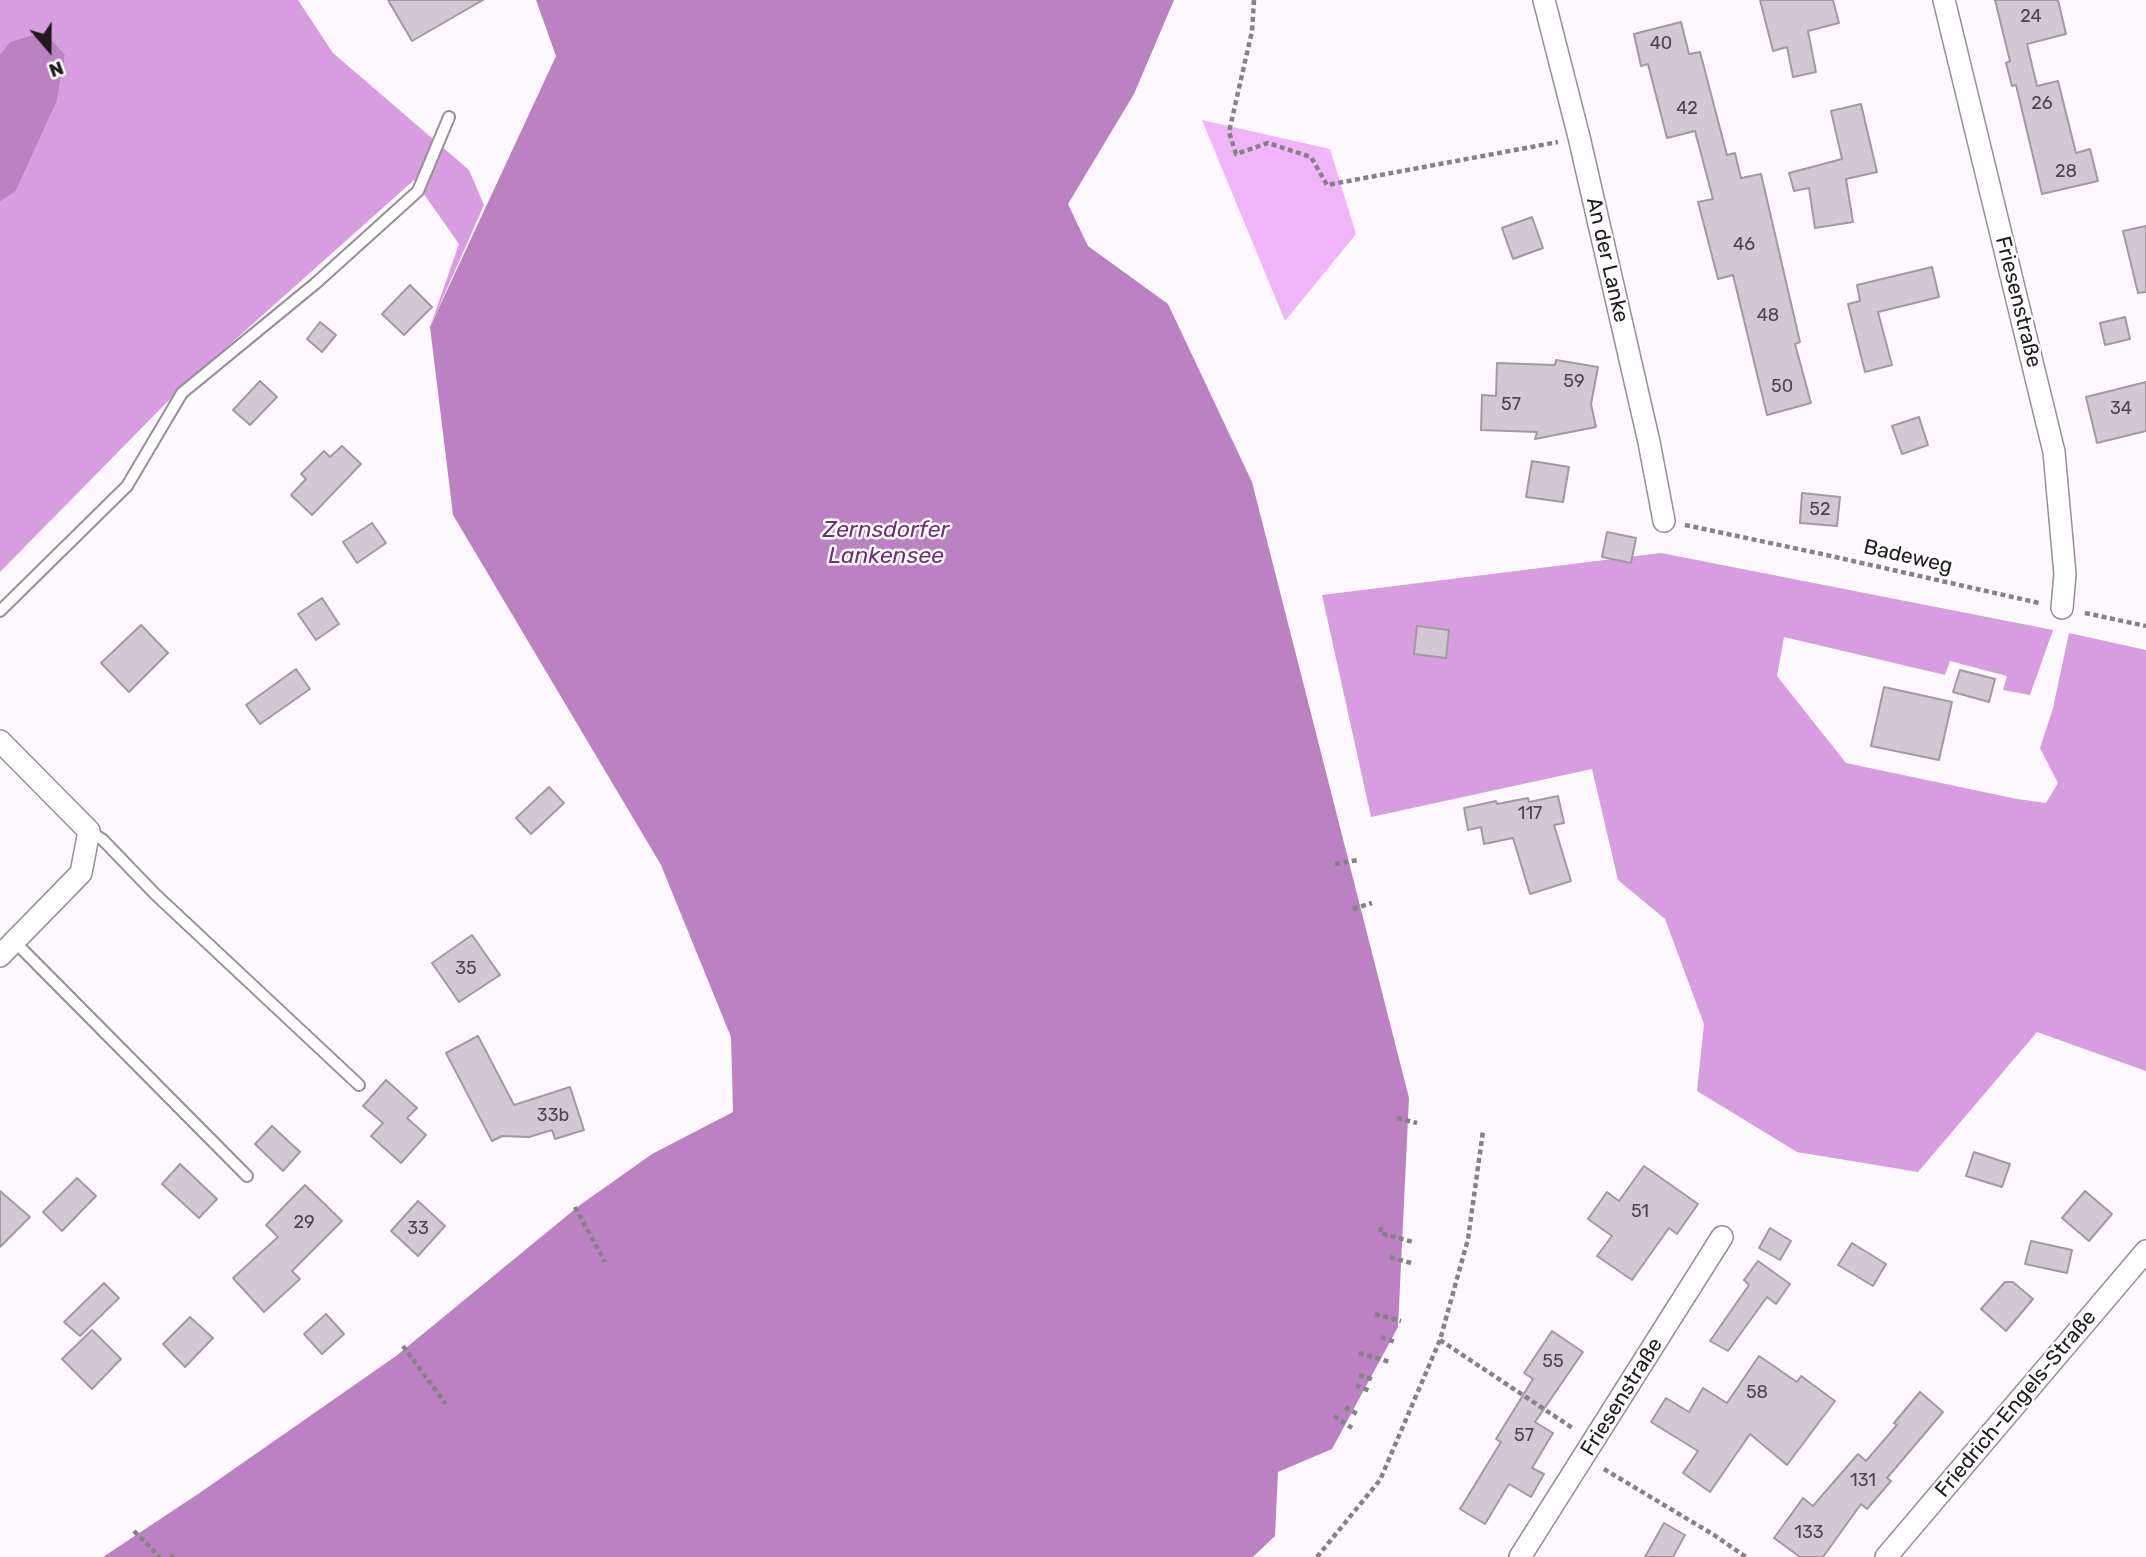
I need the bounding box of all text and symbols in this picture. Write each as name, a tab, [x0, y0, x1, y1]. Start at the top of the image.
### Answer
house number: 24	[2020, 6, 2042, 28]
north arrow	[14, 14, 84, 84]
house number: 40	[1650, 33, 1672, 55]
text: N	[46, 56, 67, 82]
house number: 26	[2031, 93, 2053, 115]
house number: 42	[1676, 98, 1698, 120]
house number: 28	[2055, 161, 2077, 183]
street label: An der Lanke	[1580, 195, 1634, 325]
house number: 46	[1733, 234, 1755, 256]
street label: Friesenstraße	[1990, 234, 2046, 370]
house number: 48	[1757, 305, 1779, 327]
house number: 59	[1563, 371, 1585, 393]
house number: 50	[1771, 376, 1793, 398]
house number: 57	[1501, 394, 1521, 416]
house number: 34	[2110, 398, 2132, 420]
house number: 52	[1809, 499, 1831, 521]
water label: Zernsdorfer Lankensee	[823, 516, 949, 570]
street label: Badeweg	[1861, 535, 1955, 579]
house number: 117	[1518, 803, 1542, 825]
house number: 35	[455, 958, 477, 980]
house number: 33b	[537, 1105, 569, 1127]
house number: 51	[1631, 1201, 1649, 1223]
house number: 29	[293, 1212, 315, 1234]
house number: 33	[407, 1218, 429, 1240]
street label: Friedrich-Engels-Straße	[1930, 1305, 2102, 1503]
street label: Friesenstraße	[1576, 1333, 1668, 1461]
house number: 55	[1542, 1351, 1564, 1373]
house number: 58	[1746, 1382, 1768, 1404]
house number: 57	[1514, 1425, 1534, 1447]
house number: 131	[1850, 1470, 1876, 1492]
house number: 133	[1794, 1522, 1824, 1544]

